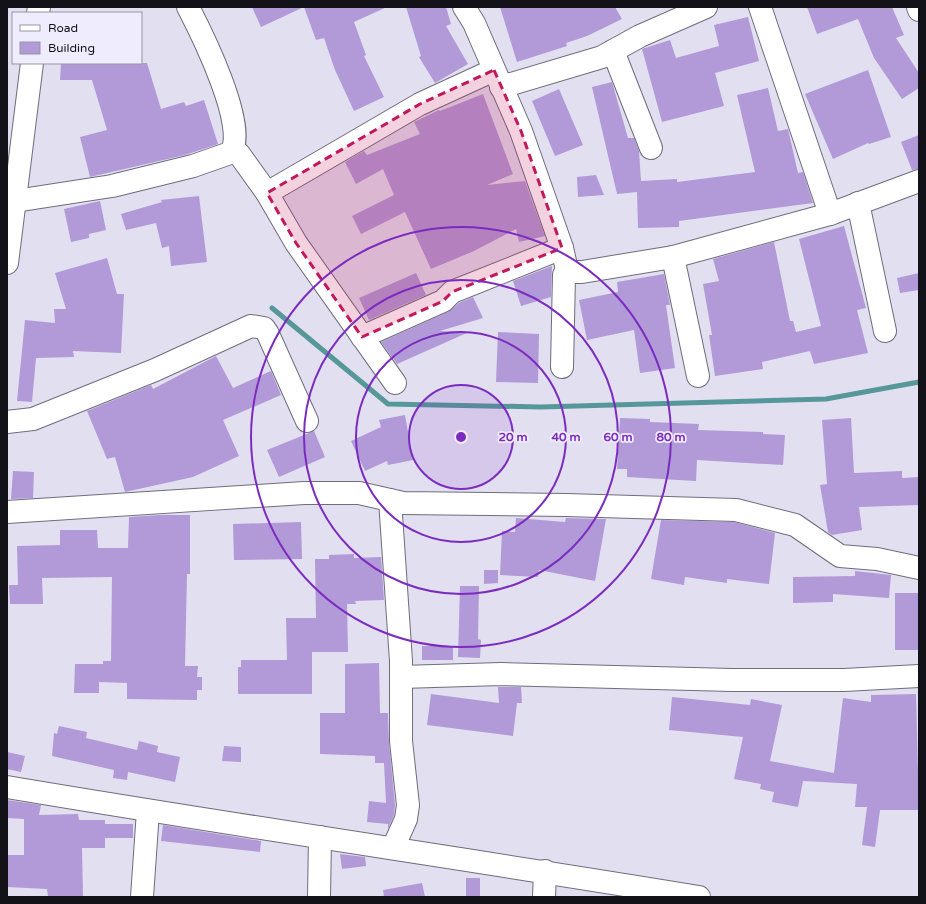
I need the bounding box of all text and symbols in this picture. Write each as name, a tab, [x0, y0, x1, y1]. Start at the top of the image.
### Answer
legend	[12, 12, 142, 64]
text: Road	[48, 21, 78, 35]
text: Building	[48, 41, 95, 55]
centre of rings	[454, 430, 468, 444]
text: 20 m	[498, 430, 528, 444]
text: 40 m	[551, 430, 581, 444]
text: 60 m	[603, 430, 633, 444]
text: 80 m	[656, 430, 686, 444]

